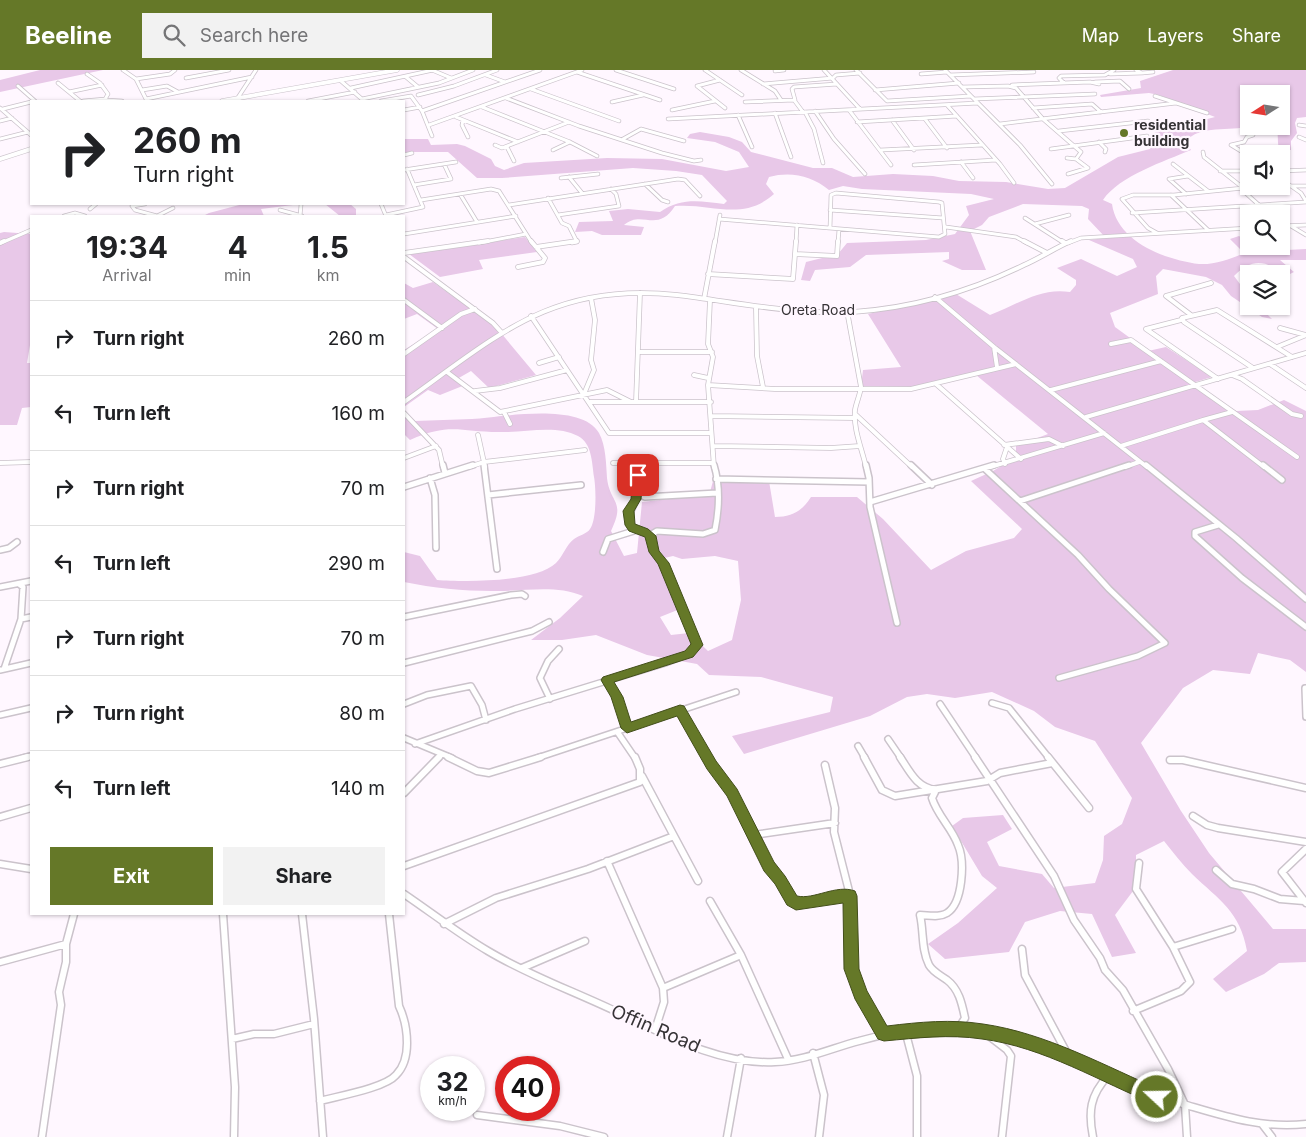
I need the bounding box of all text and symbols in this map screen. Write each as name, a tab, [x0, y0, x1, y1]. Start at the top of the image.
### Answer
search box	[142, 13, 492, 58]
text: Beeline	[25, 21, 112, 50]
icon: search	[160, 21, 188, 49]
text: Search here	[200, 24, 308, 47]
text: Map	[1082, 25, 1119, 46]
text: Layers	[1147, 25, 1204, 46]
text: Share	[1232, 25, 1281, 46]
north arrow	[1240, 85, 1290, 135]
map controls	[1240, 85, 1290, 315]
place label: residential building	[1134, 116, 1206, 149]
text: 260 m	[133, 119, 242, 161]
icon: right	[50, 120, 115, 185]
marker: residential building	[1118, 127, 1130, 139]
button: sound	[1240, 145, 1290, 195]
text: Turn right	[133, 161, 234, 187]
button: search	[1240, 205, 1290, 255]
text: 19:34	[86, 229, 168, 265]
text: 4	[227, 229, 248, 265]
text: 1.5	[307, 229, 349, 265]
text: Arrival	[102, 265, 152, 285]
text: min	[224, 265, 251, 285]
text: km	[317, 265, 339, 285]
button: layers	[1240, 265, 1290, 315]
street label: Oreta Road	[781, 301, 855, 318]
icon: right	[50, 324, 78, 352]
text: Turn right	[93, 327, 184, 350]
text: 260 m	[328, 327, 385, 350]
icon: left	[50, 399, 78, 427]
text: Turn left	[93, 402, 171, 425]
text: 160 m	[332, 402, 385, 425]
pin	[617, 454, 659, 496]
icon: arrive	[624, 461, 652, 489]
icon: right	[50, 474, 78, 502]
text: Turn right	[93, 477, 184, 500]
text: 70 m	[341, 477, 385, 500]
icon: left	[50, 549, 78, 577]
text: Turn left	[93, 552, 171, 575]
text: 290 m	[328, 552, 385, 575]
icon: right	[50, 624, 78, 652]
text: Turn right	[93, 627, 184, 650]
text: 70 m	[341, 627, 385, 650]
icon: right	[50, 699, 78, 727]
text: Turn right	[93, 702, 184, 725]
text: 80 m	[339, 702, 385, 725]
icon: left	[50, 774, 78, 802]
text: Turn left	[93, 777, 171, 800]
text: 140 m	[331, 777, 385, 800]
button: Exit	[50, 847, 213, 905]
button: Share	[223, 847, 385, 905]
street label: Offin Road	[608, 999, 704, 1058]
speed limit sign: 40	[495, 1056, 560, 1121]
text: 32	[437, 1067, 468, 1097]
position arrow	[1130, 1070, 1182, 1122]
text: km/h	[438, 1093, 467, 1108]

